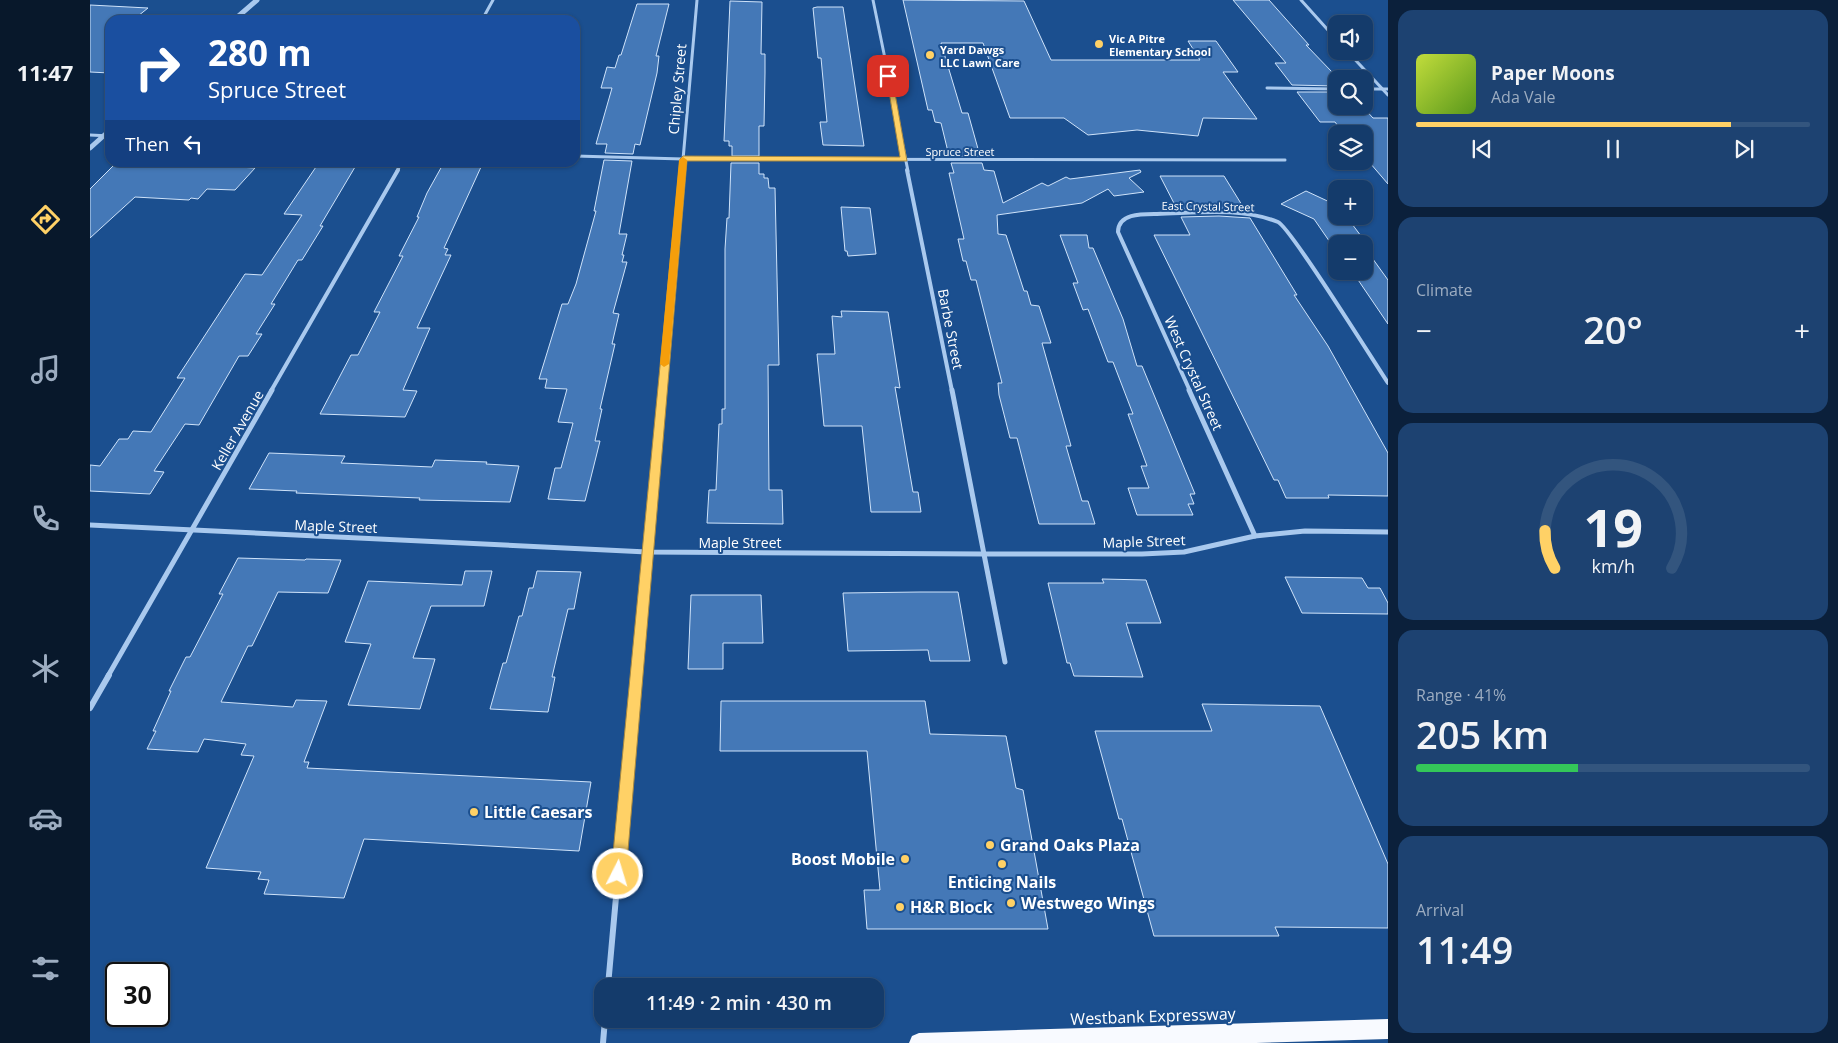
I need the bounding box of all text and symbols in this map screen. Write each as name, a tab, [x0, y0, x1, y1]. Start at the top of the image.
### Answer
map controls	[1328, 15, 1373, 280]
button: sound	[1328, 15, 1373, 60]
text: 280 m	[208, 29, 312, 76]
place label: Vic A Pitre Elementary School	[1109, 31, 1211, 59]
icon: right	[125, 35, 190, 100]
marker: Vic A Pitre Elementary School	[1093, 38, 1105, 50]
place label: Yard Dawgs LLC Lawn Care	[940, 42, 1020, 70]
street label: Chipley Street	[664, 43, 690, 135]
marker: Yard Dawgs LLC Lawn Care	[924, 49, 936, 61]
pin	[867, 55, 909, 97]
text: 11:47	[17, 57, 73, 87]
text: Paper Moons	[1491, 60, 1615, 86]
icon: arrive	[874, 62, 902, 90]
button: search	[1328, 70, 1373, 115]
text: Spruce Street	[208, 74, 346, 104]
text: Ada Vale	[1491, 86, 1555, 108]
button: layers	[1328, 125, 1373, 170]
icon: left	[179, 130, 207, 158]
text: Then	[125, 131, 169, 157]
icon: previous	[1468, 135, 1496, 163]
icon: pause	[1599, 135, 1627, 163]
icon: next	[1730, 135, 1758, 163]
street label: Spruce Street	[925, 144, 995, 159]
button: +	[1328, 180, 1373, 225]
street label: East Crystal Street	[1161, 198, 1255, 214]
icon: directions	[28, 202, 63, 237]
button: −	[1328, 235, 1373, 280]
text: Climate	[1416, 279, 1473, 301]
street label: Barbe Street	[934, 287, 968, 371]
text: 20°	[1583, 303, 1643, 355]
text: −	[1416, 311, 1432, 349]
text: +	[1794, 311, 1810, 349]
street label: West Crystal Street	[1160, 313, 1228, 433]
icon: music	[28, 352, 63, 387]
street label: Keller Avenue	[206, 386, 268, 473]
text: 19	[1583, 491, 1643, 562]
icon: phone	[28, 501, 63, 536]
street label: Maple Street	[294, 515, 378, 537]
street label: Maple Street	[1102, 530, 1186, 552]
street label: Maple Street	[698, 533, 782, 552]
text: km/h	[1591, 554, 1635, 578]
icon: climate	[28, 651, 63, 686]
text: Range · 41%	[1416, 684, 1506, 706]
text: 205 km	[1416, 708, 1549, 760]
icon: car	[28, 801, 63, 836]
place label: Little Caesars	[484, 801, 593, 823]
marker: Little Caesars	[468, 806, 480, 818]
place label: Grand Oaks Plaza	[1000, 834, 1140, 856]
marker: Grand Oaks Plaza	[984, 839, 996, 851]
position arrow	[591, 847, 643, 899]
place label: Boost Mobile	[791, 848, 895, 870]
marker: Boost Mobile	[899, 853, 911, 865]
marker: Enticing Nails	[996, 858, 1008, 870]
place label: Enticing Nails	[948, 871, 1056, 893]
place label: Westwego Wings	[1021, 892, 1155, 914]
place label: H&R Block	[910, 896, 993, 918]
marker: Westwego Wings	[1005, 897, 1017, 909]
text: Arrival	[1416, 899, 1464, 921]
marker: H&R Block	[894, 901, 906, 913]
text: 11:49	[1416, 923, 1513, 975]
icon: filters	[28, 951, 63, 986]
speed limit sign: 30	[105, 962, 170, 1027]
text: 11:49 · 2 min · 430 m	[646, 990, 832, 1016]
street label: Westbank Expressway	[1070, 1002, 1237, 1030]

